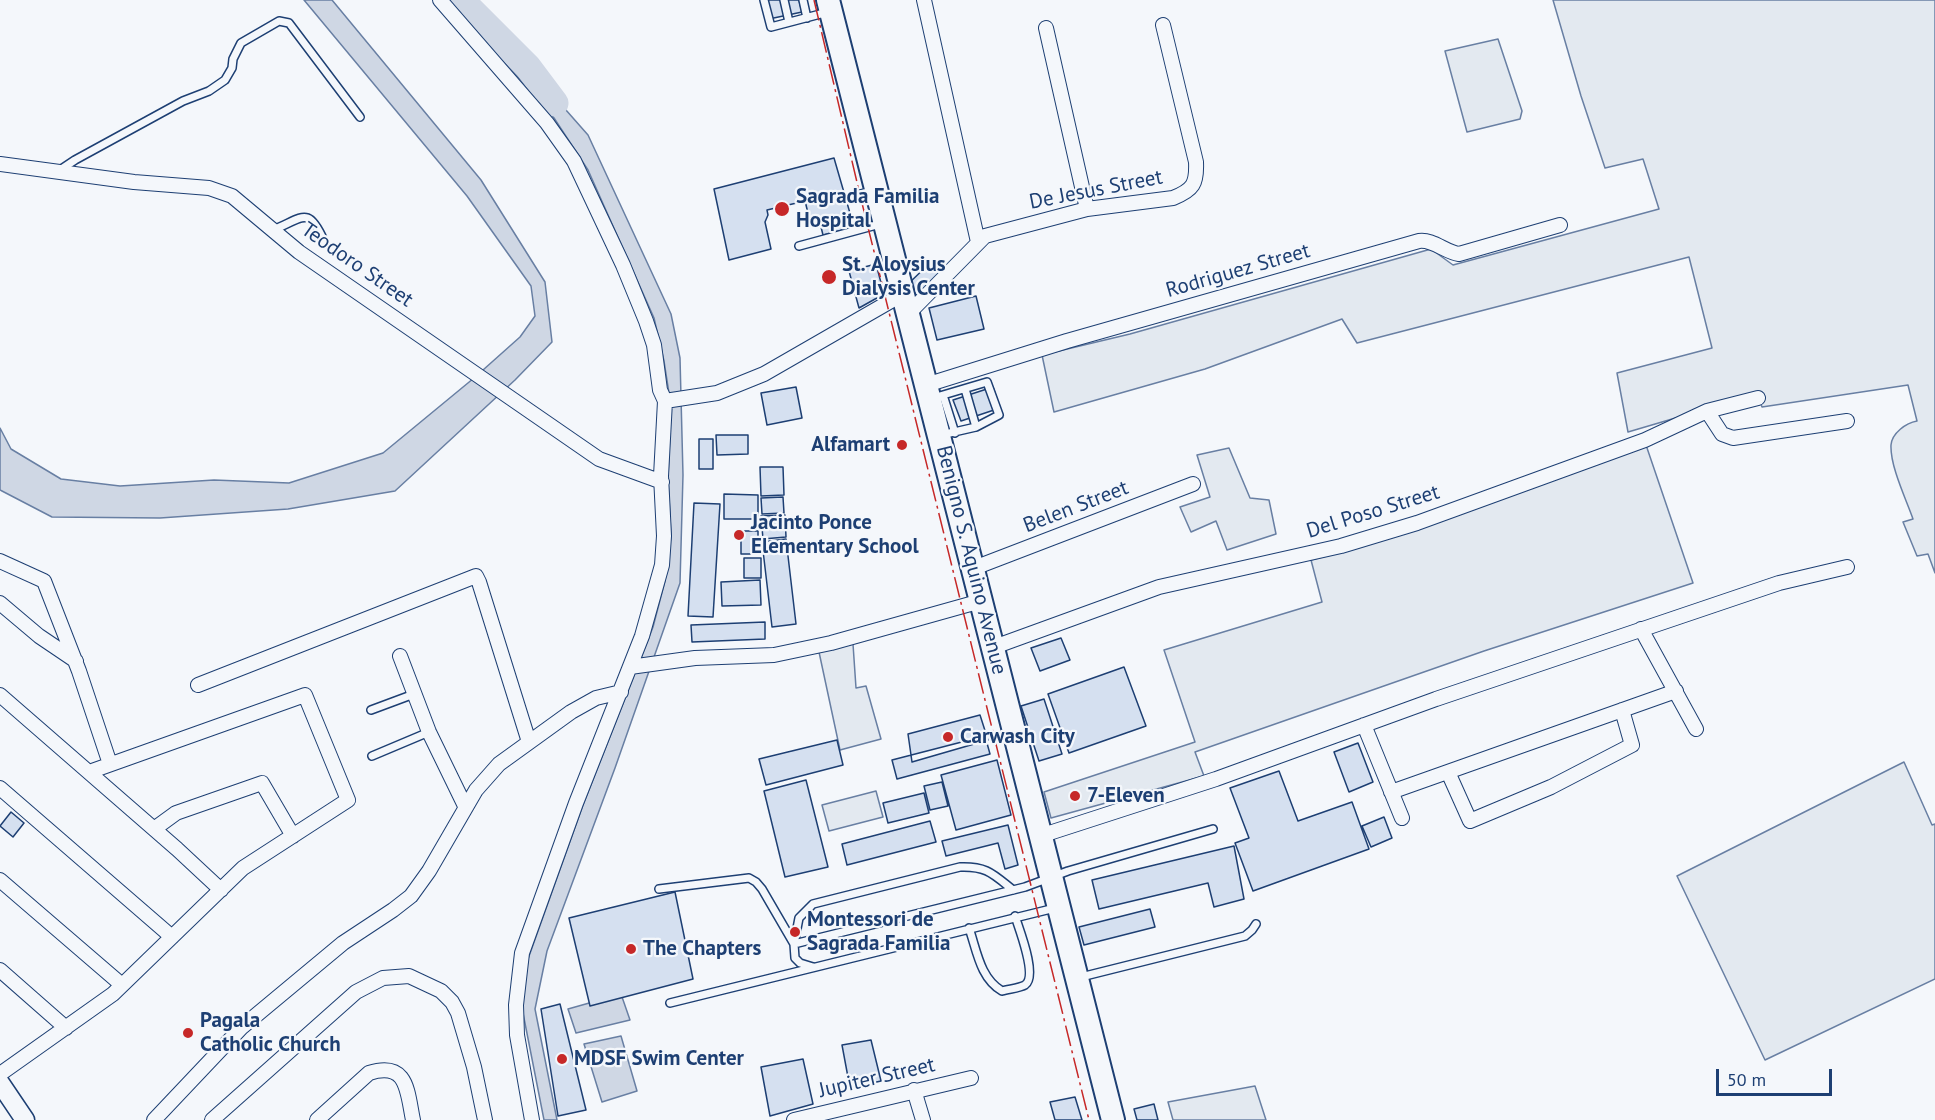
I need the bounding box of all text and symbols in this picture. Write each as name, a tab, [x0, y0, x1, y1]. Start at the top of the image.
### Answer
street label: De Jesus Street	[1027, 165, 1165, 215]
place label: Sagrada Familia Hospital	[796, 184, 940, 234]
marker: Sagrada Familia Hospital	[773, 200, 791, 218]
street label: Teodoro Street	[296, 217, 418, 313]
street label: Rodriguez Street	[1163, 238, 1313, 304]
place label: St. Aloysius Dialysis Center	[842, 252, 975, 302]
marker: St. Aloysius Dialysis Center	[820, 268, 838, 286]
place label: Alfamart	[811, 432, 890, 458]
marker: Alfamart	[895, 438, 909, 452]
street label: Benigno S. Aquino Avenue	[930, 443, 1012, 677]
street label: Belen Street	[1020, 475, 1132, 539]
street label: Del Poso Street	[1303, 480, 1443, 544]
place label: Jacinto Ponce Elementary School	[751, 510, 919, 560]
marker: Jacinto Ponce Elementary School	[732, 528, 746, 542]
place label: Carwash City	[960, 724, 1075, 750]
marker: Carwash City	[941, 730, 955, 744]
place label: 7-Eleven	[1087, 783, 1165, 809]
marker: 7-Eleven	[1068, 789, 1082, 803]
place label: Montessori de Sagrada Familia	[807, 907, 951, 957]
marker: Montessori de Sagrada Familia	[788, 925, 802, 939]
place label: The Chapters	[643, 936, 761, 962]
marker: The Chapters	[624, 942, 638, 956]
place label: Pagala Catholic Church	[200, 1008, 341, 1058]
marker: Pagala Catholic Church	[181, 1026, 195, 1040]
place label: MDSF Swim Center	[574, 1046, 744, 1072]
marker: MDSF Swim Center	[555, 1052, 569, 1066]
street label: Jupiter Street	[817, 1052, 937, 1104]
scale bar	[1719, 1057, 1834, 1095]
text: 50 m	[1727, 1068, 1766, 1091]

